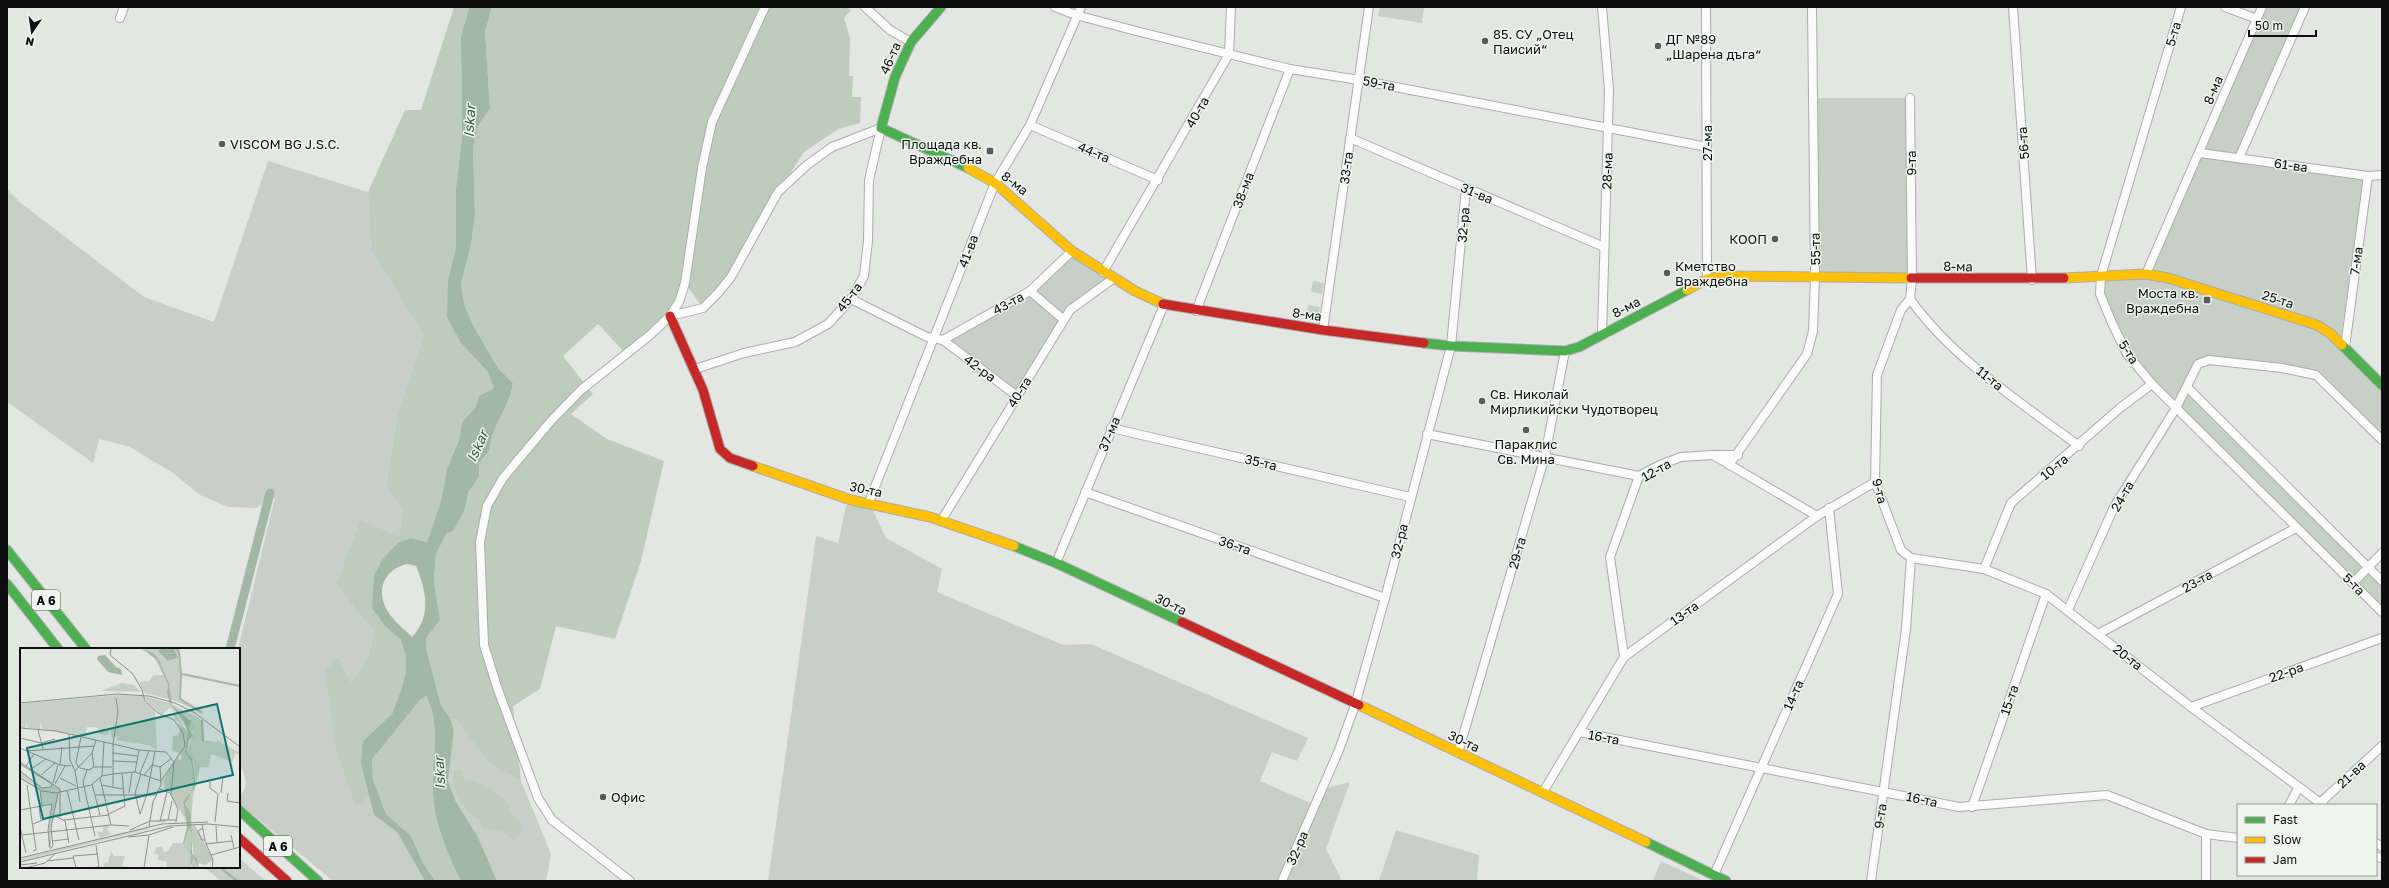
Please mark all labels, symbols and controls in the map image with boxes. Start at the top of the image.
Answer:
north arrow [12,12,52,52]
scale bar [2249,12,2316,38]
text: 50 m [2255,18,2283,33]
street label: 5-та [2162,20,2184,48]
place label: 85. СУ „Отец Паисий“ [1493,26,1574,57]
place label: ДГ №89 „Шарена дъга“ [1666,31,1761,62]
text: N [24,35,35,50]
marker: 85. СУ „Отец Паисий“ [1480,36,1490,46]
street label: 46-та [876,40,904,76]
marker: ДГ №89 „Шарена дъга“ [1653,41,1663,51]
street label: 59-та [1361,72,1397,94]
street label: 8-ма [2200,73,2226,107]
street label: 40-та [1182,94,1212,130]
water label: Iskar [460,102,478,138]
street label: 27-ма [1699,125,1715,161]
street label: 56-та [2014,126,2032,160]
place label: VISCOM BG J.S.C. [230,136,340,152]
place label: Площада кв. Враждебна [901,136,982,167]
street label: 44-та [1076,138,1112,166]
marker: VISCOM BG J.S.C. [217,139,227,149]
marker: Площада кв. Враждебна [985,146,995,156]
street label: 9-та [1903,150,1919,176]
street label: 33-та [1336,151,1356,185]
street label: 28-ма [1598,152,1616,190]
street label: 61-ва [2273,155,2309,175]
street label: 8-ма [998,168,1032,198]
street label: 38-ма [1229,170,1257,210]
street label: 31-ва [1458,179,1496,207]
street label: 32-ра [1453,207,1473,243]
place label: КООП [1729,231,1767,247]
street label: 41-ва [954,232,982,270]
street label: 55-та [1807,233,1823,265]
marker: КООП [1770,234,1780,244]
street label: 7-ма [2346,246,2366,276]
place label: Кметство Враждебна [1675,258,1748,289]
street label: 8-ма [1943,258,1973,274]
marker: Кметство Враждебна [1662,268,1672,278]
street label: 45-та [833,279,865,315]
place label: Моста кв. Враждебна [2126,285,2199,316]
street label: 25-та [2260,286,2296,312]
street label: 43-та [990,288,1026,318]
street label: 8-ма [1609,293,1643,321]
marker: Моста кв. Враждебна [2202,295,2212,305]
street label: 8-ма [1291,304,1323,324]
street label: 5-та [2116,337,2142,367]
street label: 42-ра [961,351,999,385]
street label: 11-та [1973,362,2007,394]
street label: 40-та [1003,374,1035,410]
place label: Св. Николай Мирликийски Чудотворец [1490,386,1658,417]
marker: Св. Николай Мирликийски Чудотворец [1477,396,1487,406]
street label: 37-ма [1095,414,1123,454]
water label: Iskar [463,425,492,465]
marker: Параклис Св. Мина [1521,425,1531,435]
place label: Параклис Св. Мина [1495,436,1557,467]
street label: 35-та [1243,451,1279,473]
street label: 10-та [2037,451,2071,483]
street label: 12-та [1638,455,1674,485]
street label: 9-та [1869,477,1891,505]
street label: 30-та [848,478,884,500]
street label: 24-та [2107,478,2137,514]
street label: 32-ра [1387,522,1411,560]
street label: 36-та [1217,532,1253,558]
street label: 29-та [1505,535,1529,571]
street label: 23-та [2179,566,2215,596]
street label: 5-та [2340,570,2368,598]
road number: A 6 [32,590,60,610]
street label: 30-та [1153,590,1189,618]
street label: 13-та [1667,597,1701,629]
street label: 20-та [2110,641,2146,673]
inset map [20,648,240,868]
street label: 22-ра [2267,658,2305,686]
street label: 14-та [1779,677,1807,713]
street label: 15-та [1996,683,2022,717]
street label: 16-та [1587,726,1621,748]
street label: 30-та [1446,727,1482,755]
water label: Iskar [430,754,448,790]
street label: 21-ва [2333,757,2369,791]
street label: 16-та [1905,788,1939,810]
place label: Офис [611,789,645,805]
marker: Офис [598,792,608,802]
street label: 9-та [1870,802,1890,830]
legend [2237,804,2377,876]
text: Fast [2273,812,2298,827]
street label: 32-ра [1282,829,1312,867]
text: Slow [2273,832,2301,847]
road number: A 6 [264,836,292,856]
text: Jam [2273,852,2297,867]

